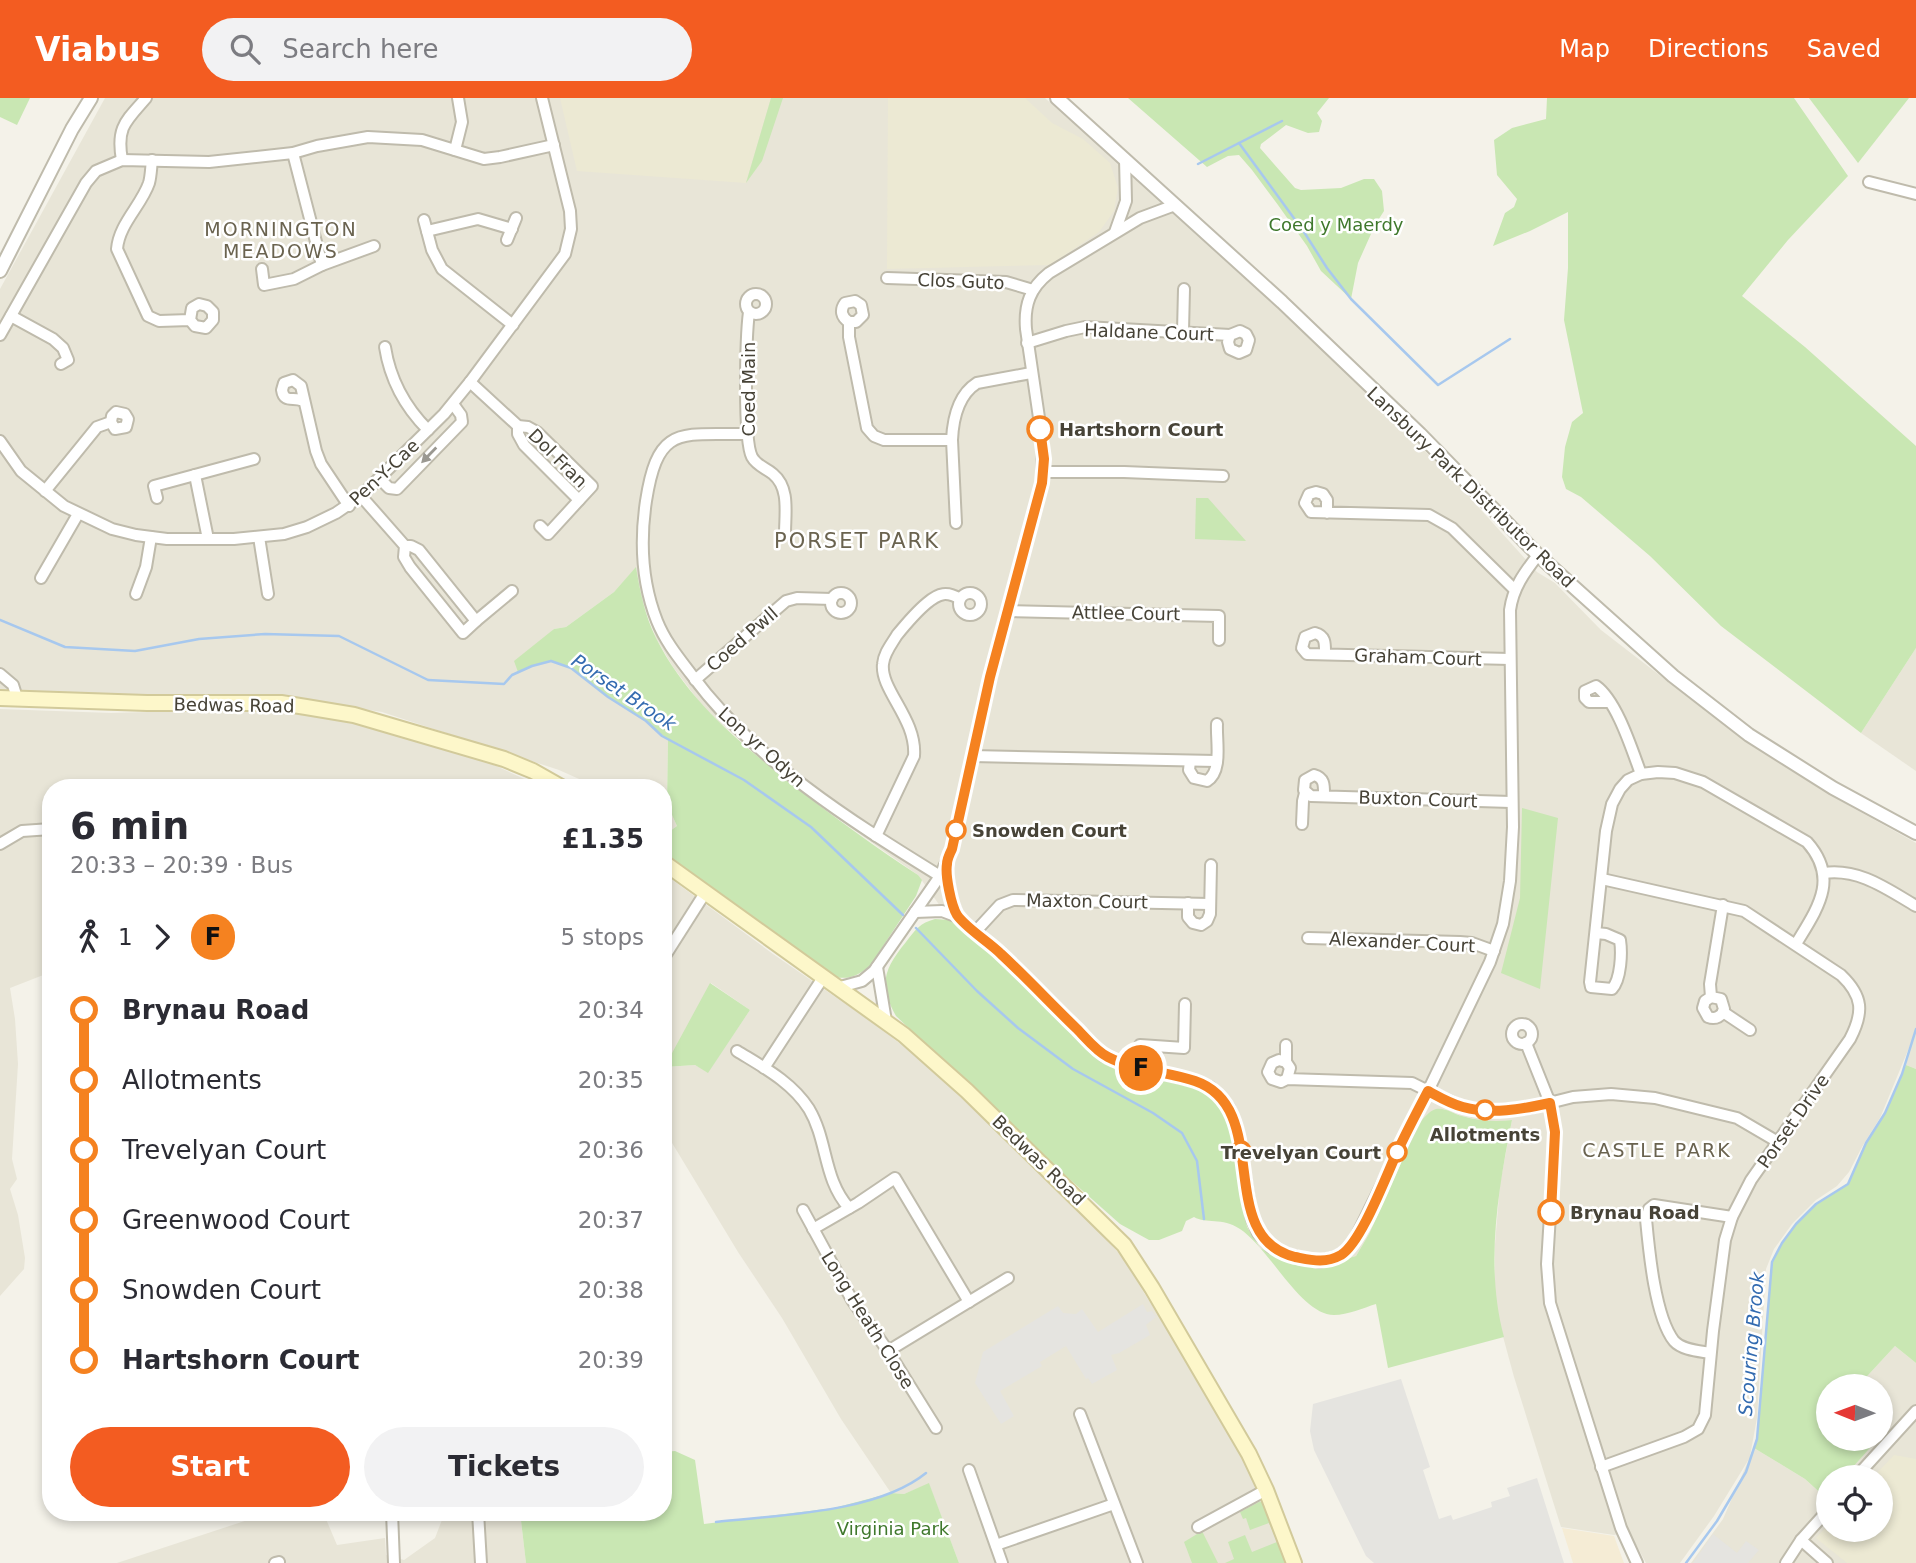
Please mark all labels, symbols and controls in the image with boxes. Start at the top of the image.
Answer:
search box [202,18,692,81]
text: Viabus [35,30,160,69]
icon: search [226,30,264,68]
text: Search here [282,34,438,64]
text: Map [1559,35,1610,63]
text: Directions [1648,35,1769,63]
text: Saved [1807,35,1881,63]
park label: Coed y Maerdy [1269,214,1404,235]
district label: MORNINGTON MEADOWS [204,218,358,262]
street label: Clos Guto [917,269,1005,293]
street label: Haldane Court [1084,319,1214,345]
street label: Coed Main [738,342,759,436]
street label: Lansbury Park Distributor Road [1363,382,1579,592]
marker: Hartshorn Court [1027,416,1053,442]
place label: Hartshorn Court [1059,419,1224,440]
street label: Dol Fran [524,424,592,492]
street label: Pen-Y-Cae [345,435,423,509]
one-way arrow [421,447,438,464]
district label: PORSET PARK [774,529,940,553]
street label: Coed Pwll [702,602,782,676]
street label: Attlee Court [1072,602,1180,624]
street label: Graham Court [1354,644,1482,670]
water label: Porset Brook [568,649,681,736]
street label: Bedwas Road [173,693,295,717]
street label: Lon yr Odyn [714,703,810,791]
street label: Buxton Court [1358,786,1478,812]
text: 6 min [70,804,189,848]
marker: Snowden Court [946,820,966,840]
place label: Snowden Court [972,820,1127,841]
text: £1.35 [562,824,644,854]
text: 20:33 – 20:39 · Bus [70,852,293,878]
street label: Maxton Court [1026,889,1148,913]
icon: walk [70,918,108,956]
icon: forward [143,918,181,956]
text: F [205,923,221,951]
text: 1 [118,924,133,950]
text: 5 stops [560,924,644,950]
street label: Alexander Court [1328,928,1476,956]
text: Brynau Road [122,995,309,1025]
text: 20:34 [578,997,644,1023]
line badge: F [1118,1045,1164,1091]
text: F [1133,1054,1149,1082]
text: Allotments [122,1065,262,1095]
text: 20:35 [578,1067,644,1093]
street label: Porset Drive [1753,1070,1833,1172]
marker: Allotments [1475,1100,1495,1120]
street label: Bedwas Road [988,1110,1090,1210]
place label: Allotments [1430,1124,1540,1145]
text: Trevelyan Court [122,1135,326,1165]
text: 20:36 [578,1137,644,1163]
district label: CASTLE PARK [1582,1139,1732,1161]
unlabelled marker [1231,1141,1251,1161]
place label: Trevelyan Court [1221,1142,1381,1163]
marker: Trevelyan Court [1387,1142,1407,1162]
marker: Brynau Road [1538,1199,1564,1225]
place label: Brynau Road [1570,1202,1700,1223]
text: Greenwood Court [122,1205,350,1235]
text: 20:37 [578,1207,644,1233]
street label: Long Heath Close [817,1247,919,1393]
water label: Scouring Brook [1734,1270,1768,1417]
text: Snowden Court [122,1275,321,1305]
text: 20:38 [578,1277,644,1303]
text: Hartshorn Court [122,1345,360,1375]
text: 20:39 [578,1347,644,1373]
north arrow [1816,1374,1894,1451]
map controls [1816,1374,1893,1542]
button: Start [70,1427,350,1507]
button: Tickets [364,1427,644,1507]
button: locate [1816,1465,1893,1542]
park label: Virginia Park [837,1518,950,1539]

